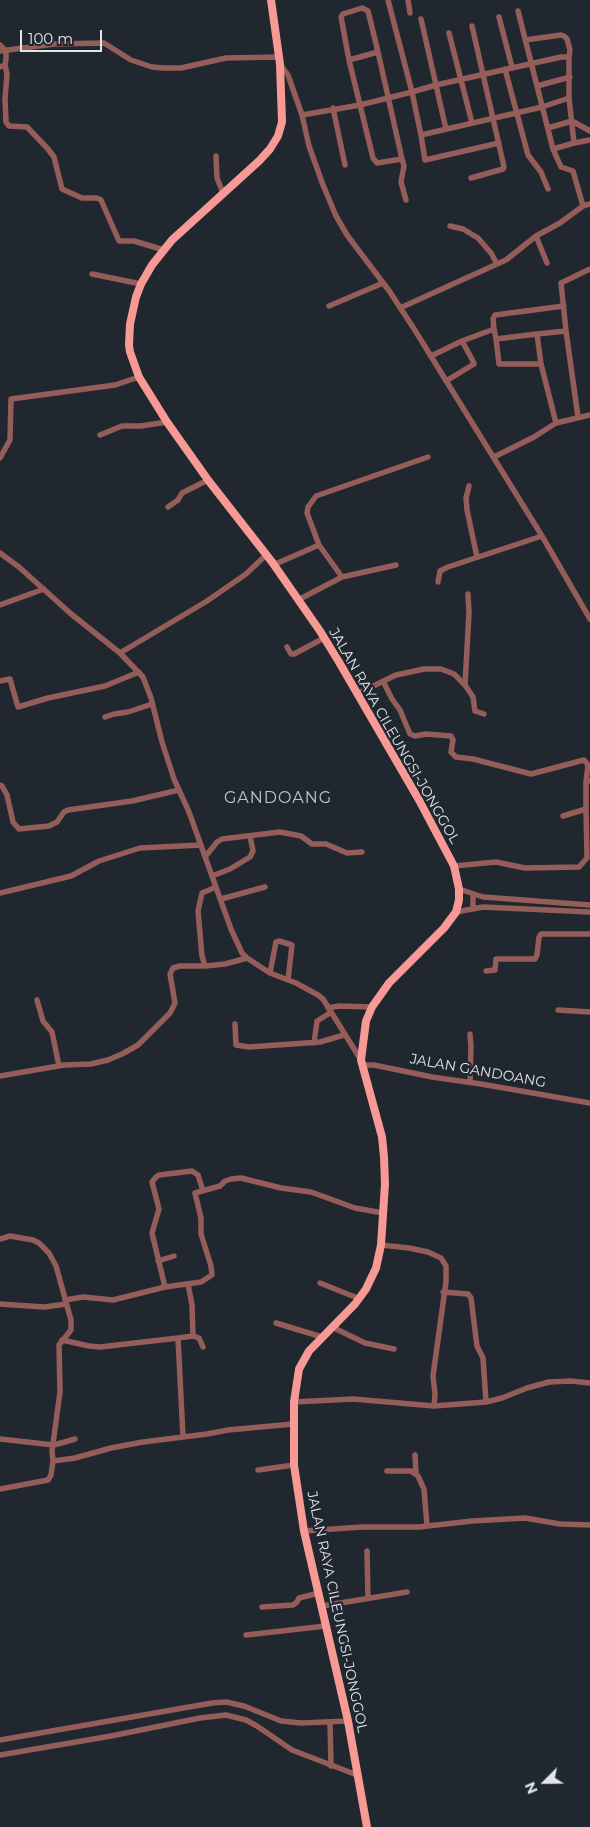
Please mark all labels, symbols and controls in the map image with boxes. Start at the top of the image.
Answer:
scale bar [22,20,105,52]
text: 100 m [28,29,73,48]
street label: JALAN RAYA CILEUNGSI-JONGGOL [325,625,463,847]
district label: GANDOANG [223,788,333,808]
street label: JALAN GANDOANG [409,1051,547,1091]
street label: JALAN RAYA CILEUNGSI-JONGGOL [303,1490,371,1734]
north arrow [520,1757,570,1807]
text: N [521,1779,542,1797]

